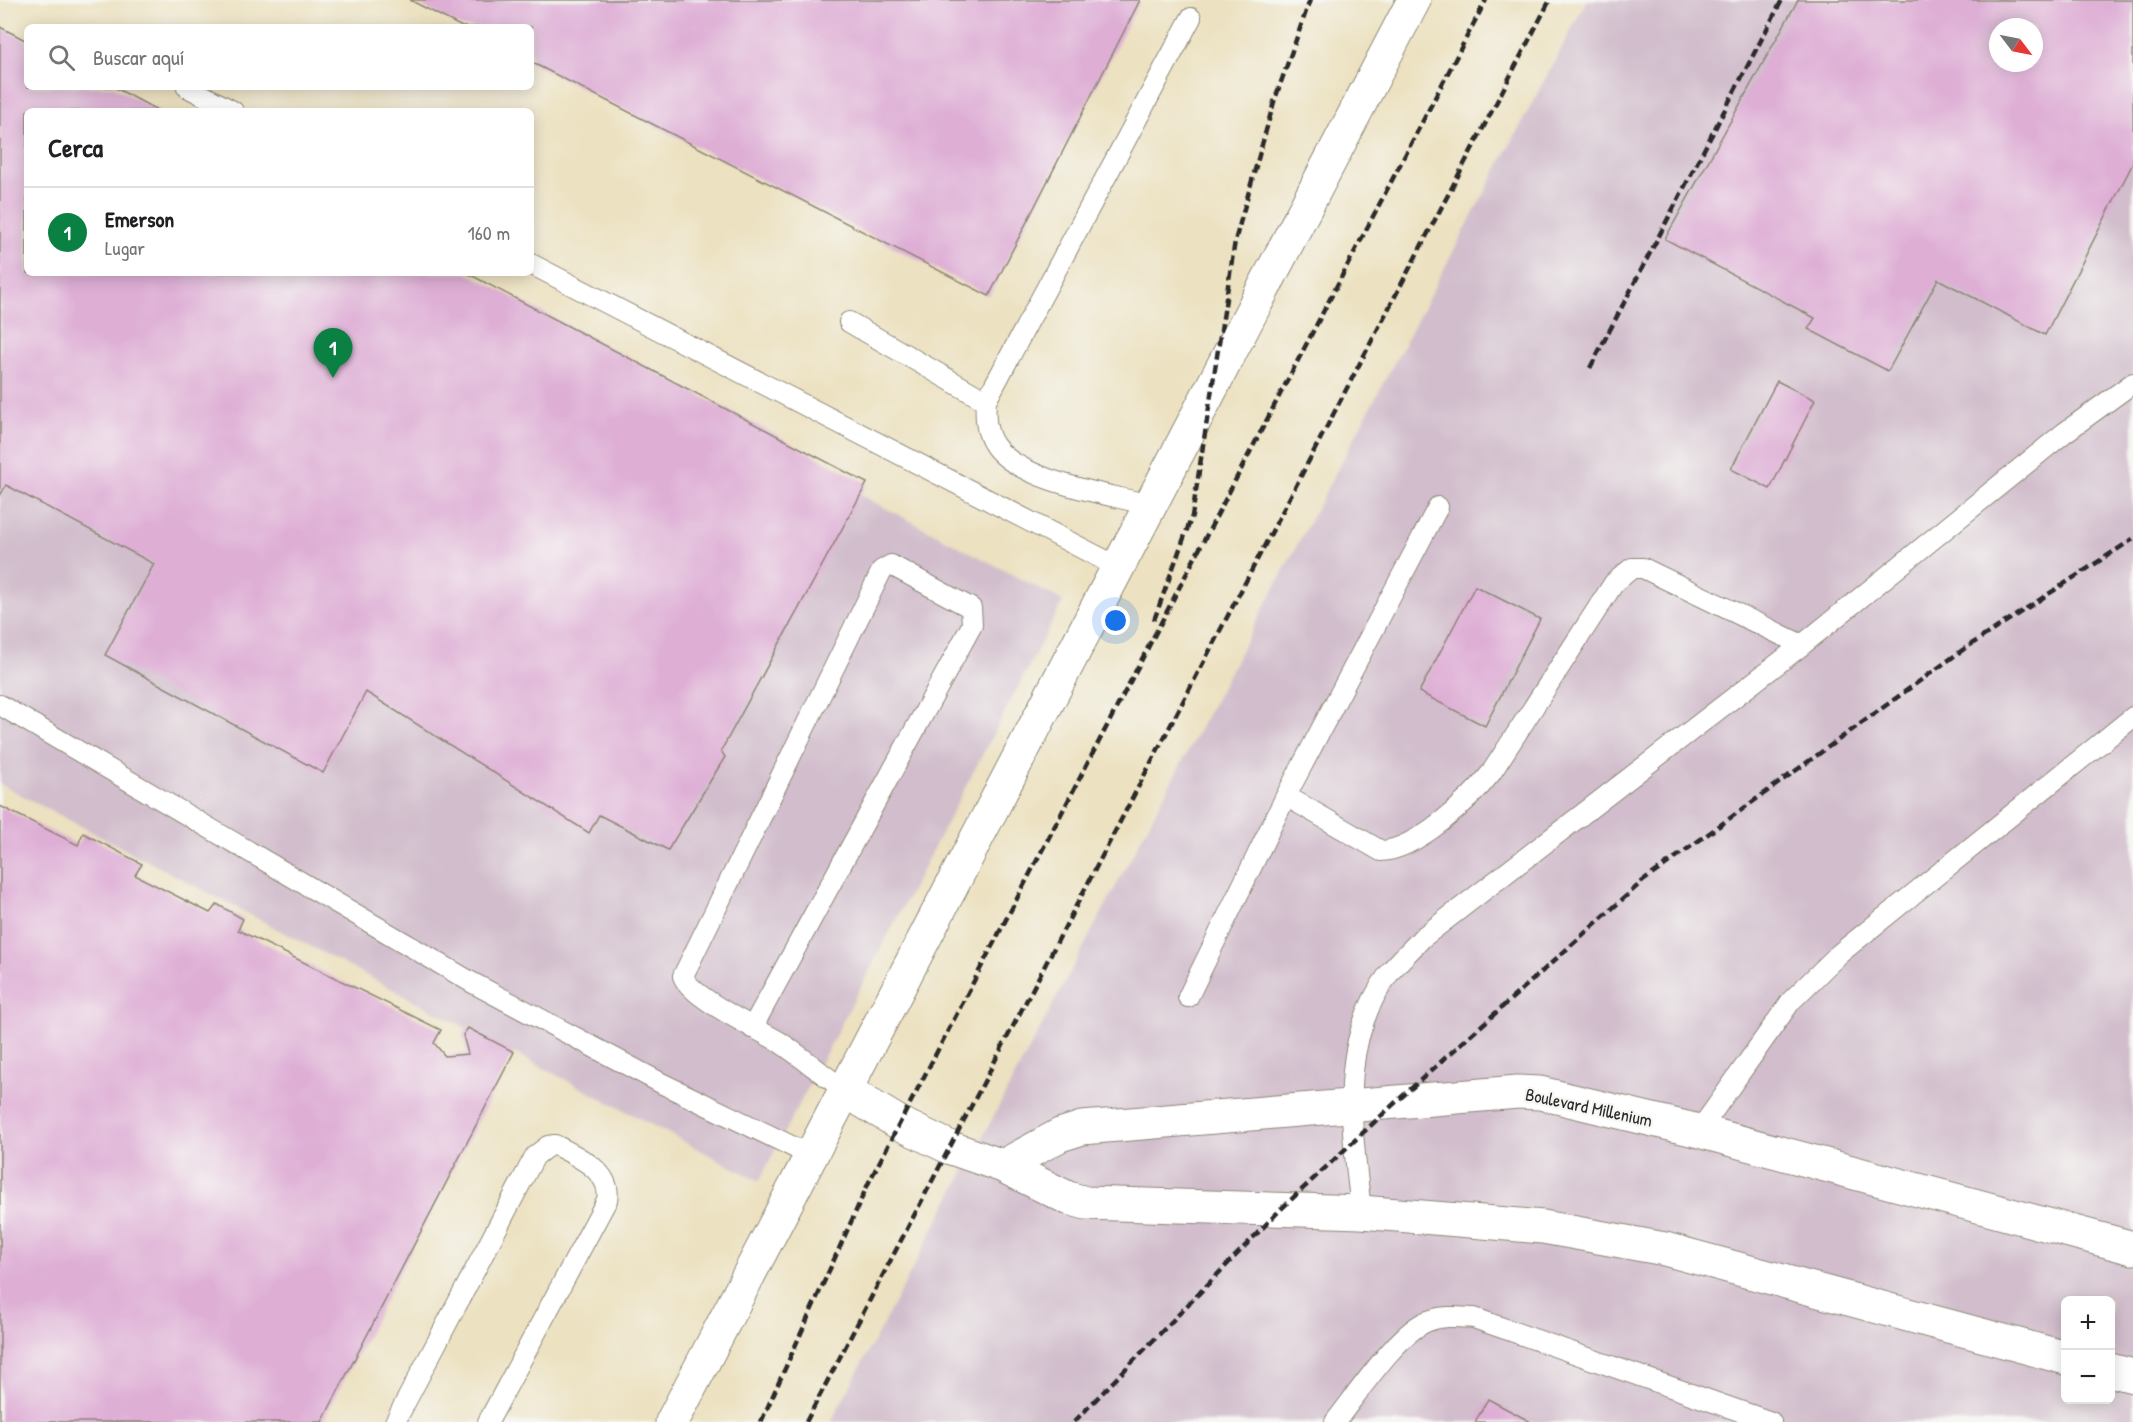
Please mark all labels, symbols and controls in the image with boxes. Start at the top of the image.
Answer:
north arrow [1989,18,2043,72]
search box [24,24,534,90]
icon: search [45,41,78,74]
text: Buscar aquí [93,42,185,72]
text: Cerca [48,130,103,165]
text: Emerson [105,204,174,234]
text: 1 [64,219,71,246]
text: 160 m [468,219,510,246]
text: Lugar [105,234,145,261]
pin: 1 [314,328,352,378]
your location [1101,606,1130,635]
street label: Boulevard Millenium [1523,1081,1655,1133]
map controls [2061,1296,2115,1404]
button: + [2061,1296,2115,1350]
button: − [2061,1350,2115,1404]

